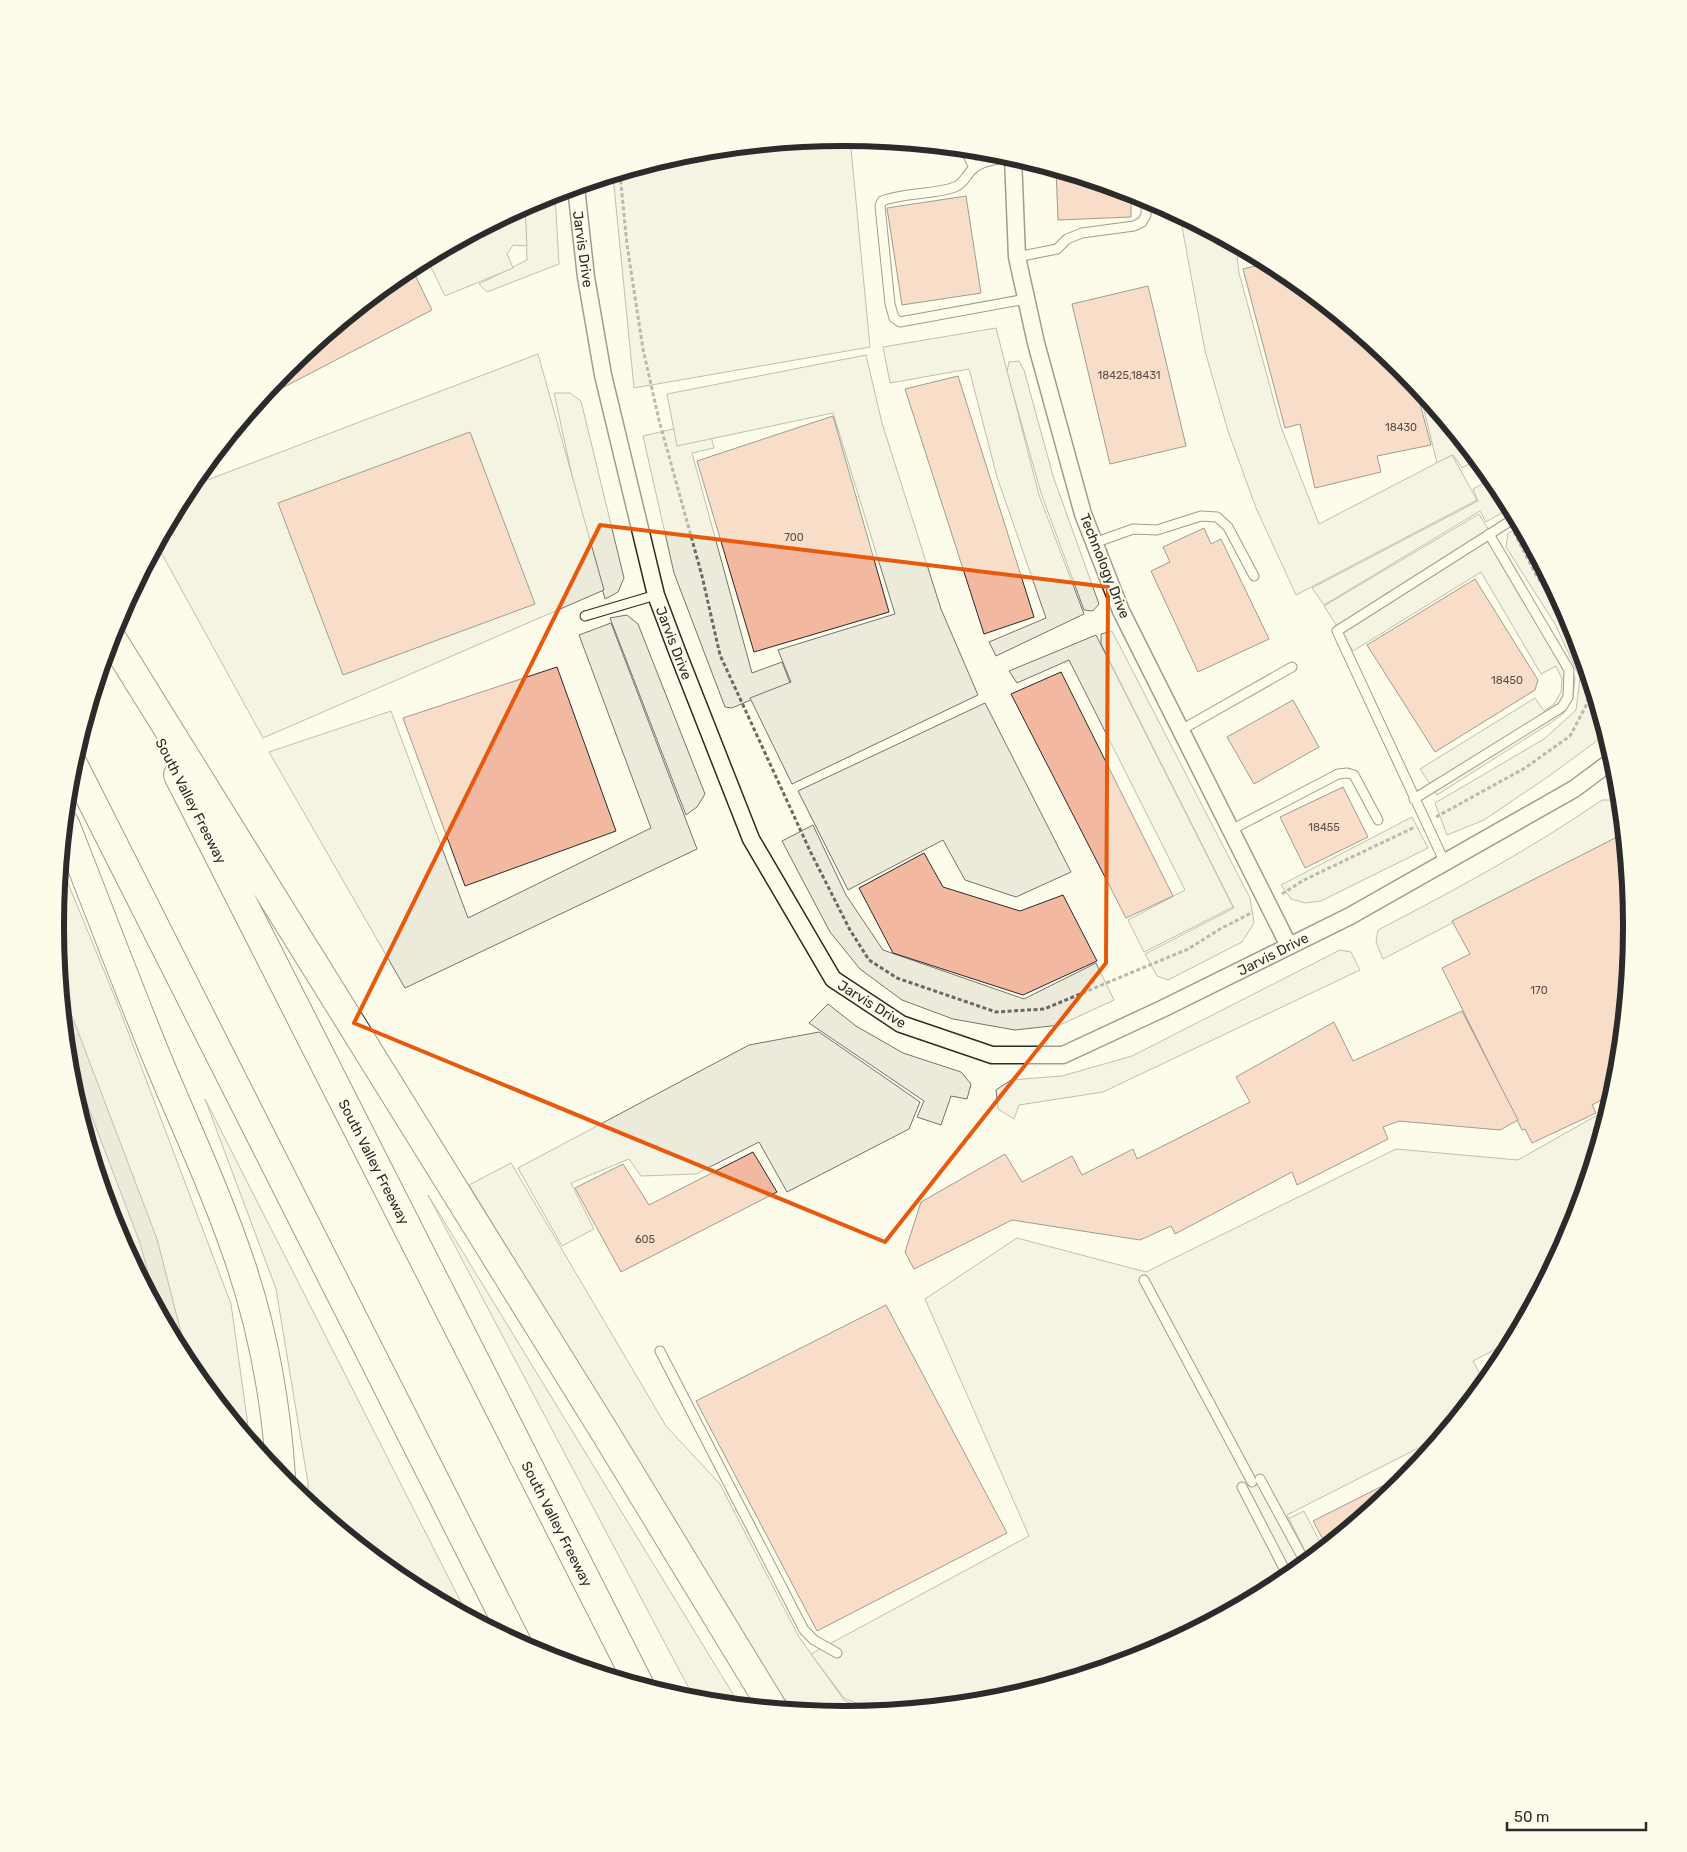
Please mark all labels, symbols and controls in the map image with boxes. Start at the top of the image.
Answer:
street label: Jarvis Drive [569,210,596,289]
house number: 18425,18431 [1097,369,1161,382]
house number: 18430 [1385,421,1417,434]
street label: Technology Drive [1076,511,1133,621]
house number: 700 [784,531,804,544]
street label: Jarvis Drive [652,604,695,682]
house number: 18450 [1491,674,1523,687]
street label: South Valley Freeway [152,736,230,867]
house number: 18455 [1308,821,1340,834]
street label: Jarvis Drive [1235,929,1312,980]
street label: Jarvis Drive [834,977,909,1032]
house number: 170 [1530,984,1548,997]
street label: South Valley Freeway [335,1097,413,1228]
house number: 605 [635,1233,656,1246]
street label: South Valley Freeway [518,1459,596,1590]
scale bar [1507,1800,1646,1832]
text: 50 m [1514,1808,1549,1826]

